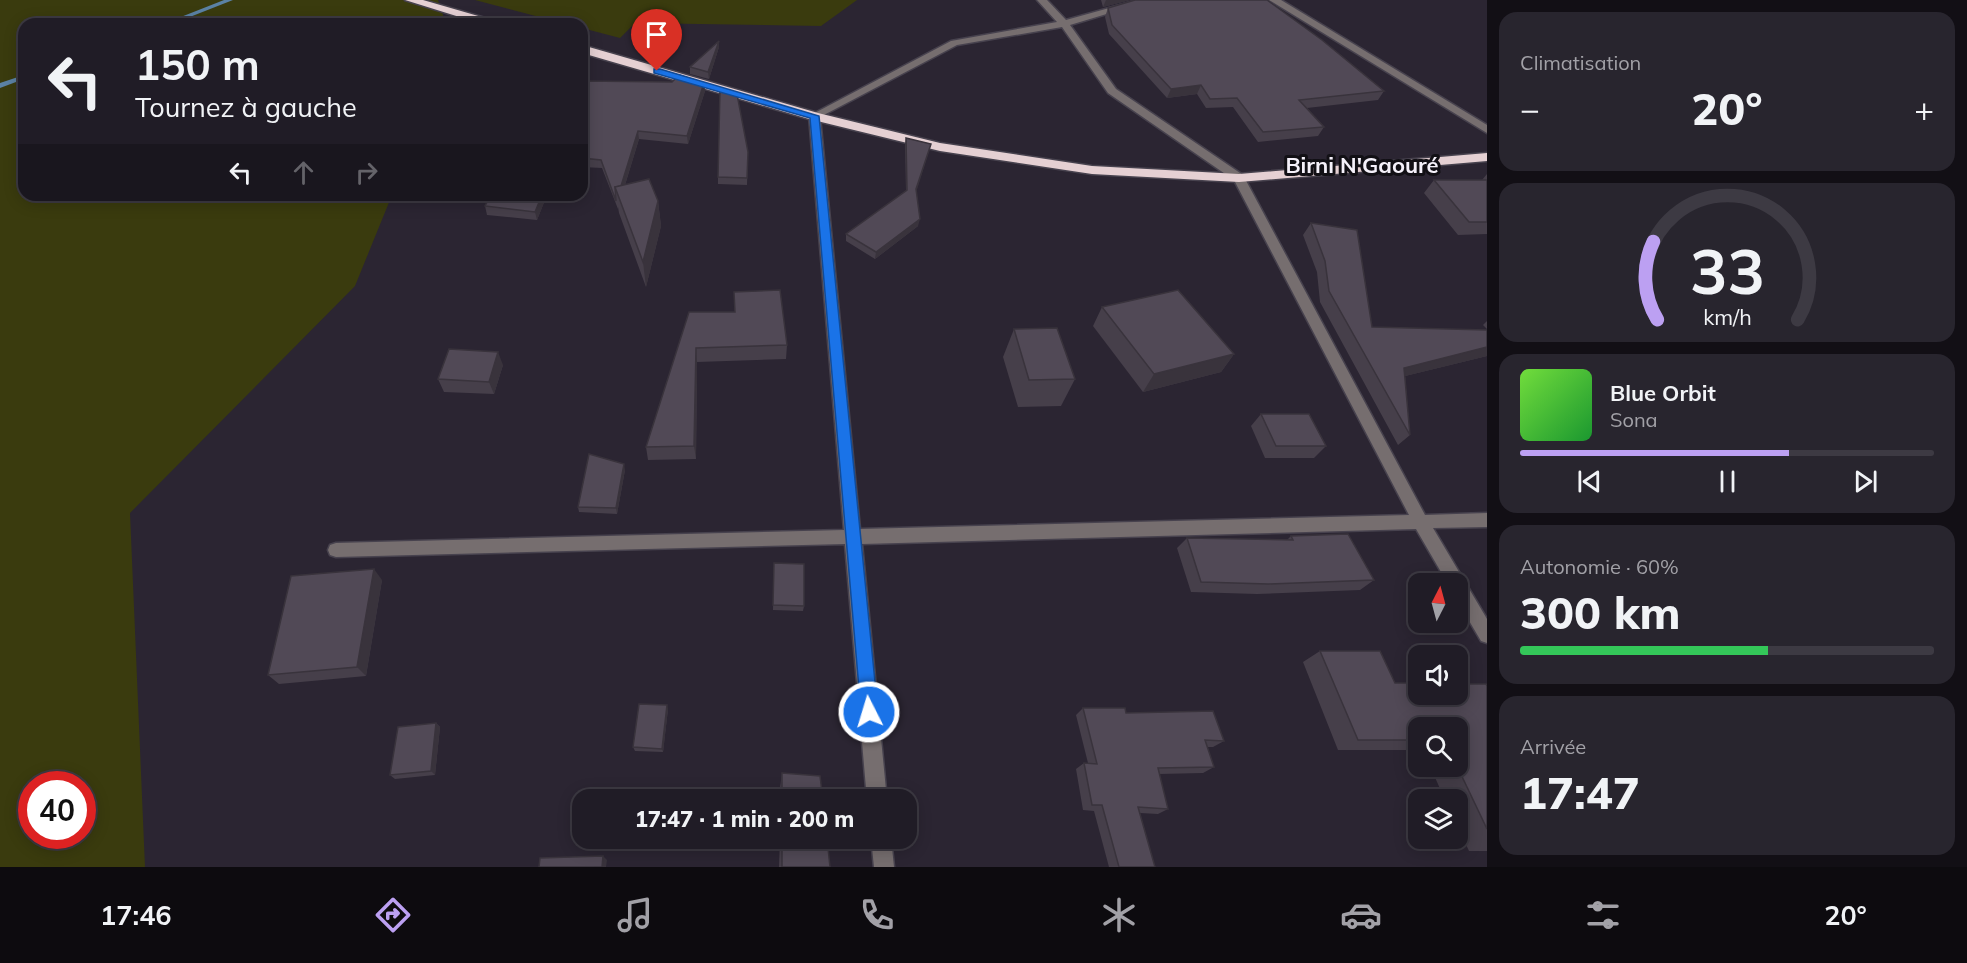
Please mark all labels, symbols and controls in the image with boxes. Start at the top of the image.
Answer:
pin [631,9,682,71]
icon: arrive [640,18,673,51]
text: 150 m [135,38,260,91]
icon: left [36,42,114,120]
text: Climatisation [1520,50,1641,75]
text: 20° [1691,80,1763,136]
text: − [1520,88,1540,129]
text: + [1914,88,1934,129]
text: Tournez à gauche [135,90,357,124]
district label: Birni N'Gaouré [1285,151,1439,179]
icon: left [224,156,257,189]
icon: ahead [287,156,320,189]
icon: right [350,156,383,189]
text: 33 [1690,231,1764,310]
text: km/h [1703,303,1751,330]
text: Blue Orbit [1610,379,1716,407]
text: Sona [1610,407,1658,432]
icon: previous [1573,465,1606,498]
icon: pause [1711,465,1744,498]
icon: next [1849,465,1882,498]
text: Autonomie · 60% [1520,554,1679,579]
north arrow [1408,573,1468,633]
map controls [1408,573,1468,849]
text: 300 km [1520,584,1681,640]
button: sound [1408,645,1468,705]
position arrow [837,680,901,744]
button: search [1408,717,1468,777]
text: Arrivée [1520,734,1586,759]
text: 17:47 [1520,764,1640,820]
speed limit sign: 40 [18,771,96,849]
button: layers [1408,789,1468,849]
text: 17:47 · 1 min · 200 m [635,805,854,833]
icon: directions [372,894,414,936]
icon: music [614,894,656,936]
icon: phone [856,894,898,936]
icon: climate [1098,894,1140,936]
icon: car [1340,894,1382,936]
icon: filters [1582,894,1624,936]
text: 17:46 [100,898,172,932]
text: 20° [1824,898,1867,932]

